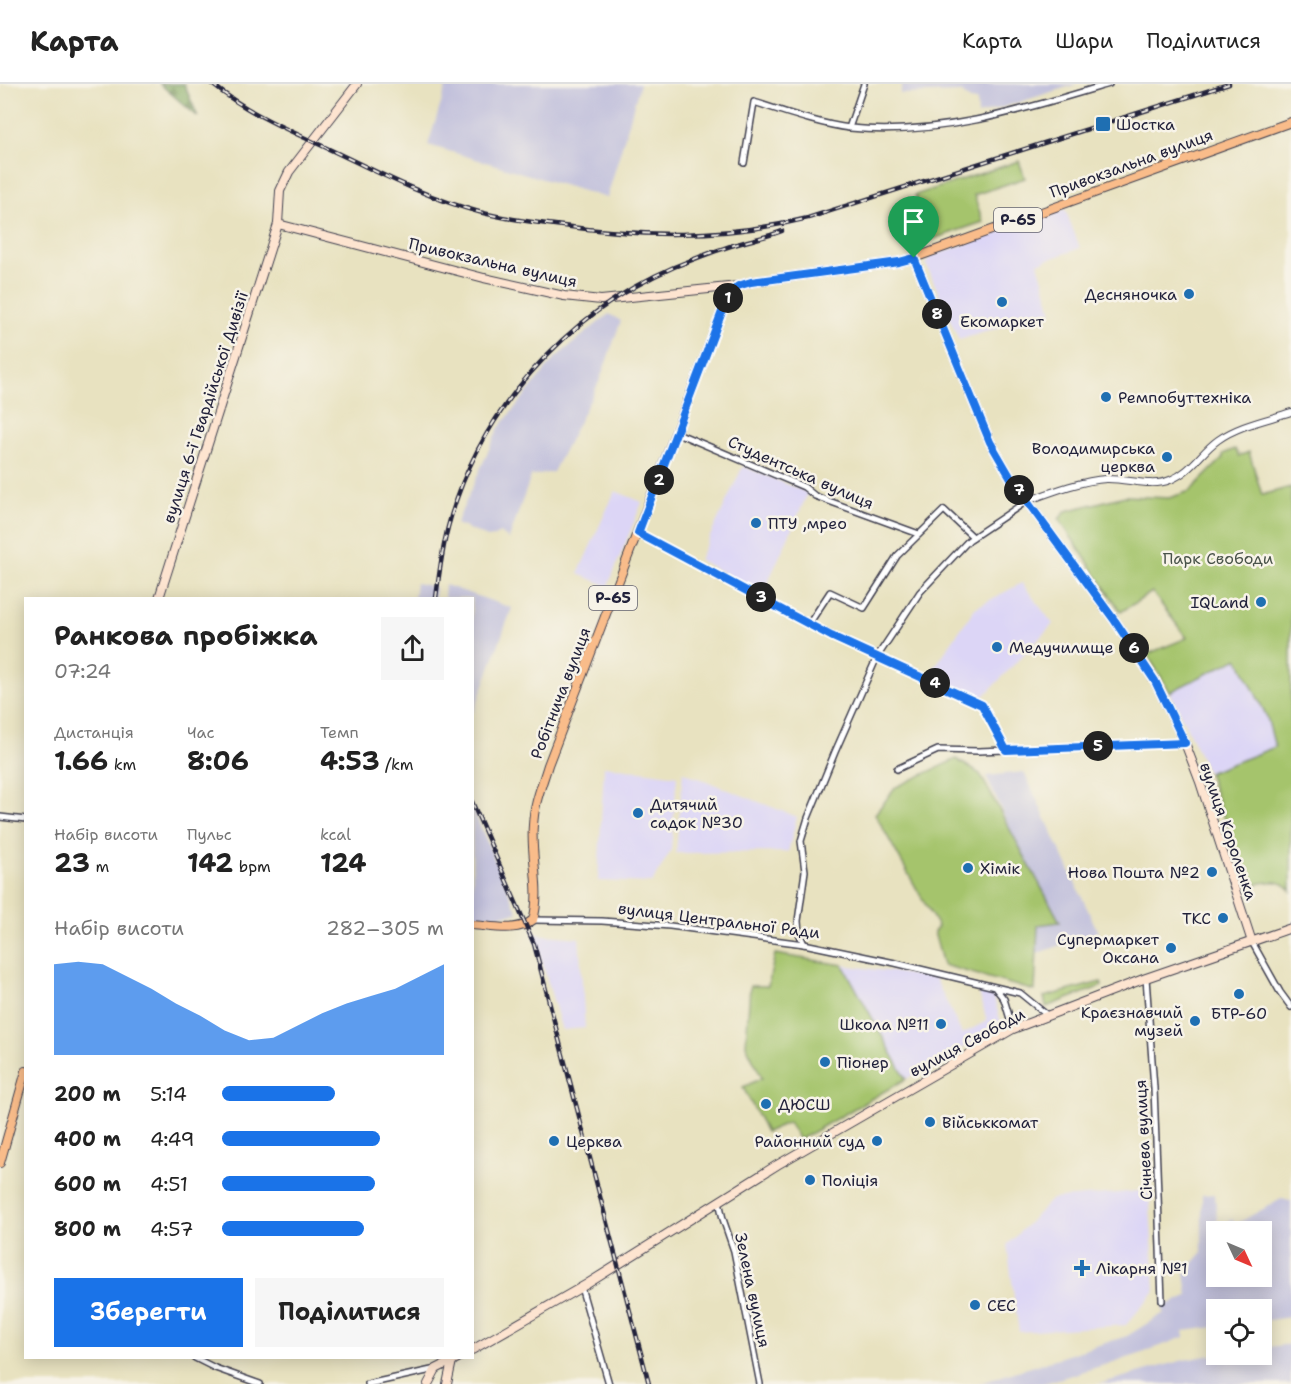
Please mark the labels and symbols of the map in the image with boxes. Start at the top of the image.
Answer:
place label: Шостка [1116,114,1175,135]
marker: Шостка [1094,115,1112,133]
street label: Привокзальна вулиця [1047,124,1216,203]
pin [888,196,939,258]
road number: Р-65 [994,208,1042,232]
street label: Привокзальна вулиця [407,233,579,292]
pin: 1 [713,283,743,313]
place label: Десняночка [1084,284,1177,305]
marker: Десняночка [1182,287,1196,301]
street label: вулиця 6-ї Гвардійської Дивізії [158,288,253,526]
marker: Екомаркет [995,295,1009,309]
pin: 8 [922,299,952,329]
place label: Екомаркет [960,311,1045,332]
place label: Ремпобуттехніка [1118,387,1251,408]
marker: Ремпобуттехніка [1099,390,1113,404]
street label: Студентська вулиця [725,431,877,514]
place label: Володимирська церква [1032,438,1155,477]
marker: Володимирська церква [1160,450,1174,464]
pin: 2 [644,465,674,495]
pin: 7 [1004,475,1034,505]
place label: ПТУ ,мрео [768,513,847,534]
marker: ПТУ ,мрео [749,516,763,530]
park label: Парк Свободи [1163,548,1273,569]
pin: 3 [746,582,776,612]
road number: Р-65 [589,586,637,610]
place label: IQLand [1191,592,1249,613]
marker: IQLand [1254,595,1268,609]
street label: Робітнича вулиця [526,624,595,762]
pin: 6 [1119,633,1149,663]
place label: Медучилище [1009,637,1114,658]
marker: Медучилище [990,640,1004,654]
pin: 4 [920,668,950,698]
pin: 5 [1083,731,1113,761]
street label: вулиця Короленка [1195,759,1262,903]
place label: Дитячий садок №30 [650,794,743,833]
marker: Дитячий садок №30 [631,806,645,820]
place label: Хімік [980,858,1021,879]
marker: Хімік [961,861,975,875]
place label: Нова Пошта №2 [1068,862,1200,883]
marker: Нова Пошта №2 [1205,865,1219,879]
street label: вулиця Центральної Ради [617,898,821,943]
place label: ТКС [1182,908,1211,929]
marker: ТКС [1216,911,1230,925]
place label: Супермаркет Оксана [1057,929,1160,968]
marker: Супермаркет Оксана [1164,941,1178,955]
marker: БТР-60 [1232,987,1246,1001]
place label: Краєзнавчий музей [1081,1002,1183,1041]
street label: вулиця Свободи [906,1003,1029,1082]
place label: БТР-60 [1211,1003,1267,1024]
place label: Школа №11 [840,1014,929,1035]
marker: Краєзнавчий музей [1188,1014,1202,1028]
marker: Школа №11 [934,1017,948,1031]
place label: Піонер [837,1052,889,1073]
marker: Піонер [818,1055,832,1069]
street label: Січнева вулиця [1130,1079,1157,1201]
place label: ДЮСШ [778,1094,830,1115]
marker: ДЮСШ [759,1097,773,1111]
place label: Військкомат [942,1112,1039,1133]
marker: Військкомат [923,1115,937,1129]
place label: Церква [566,1131,622,1152]
place label: Районний суд [755,1131,865,1152]
marker: Церква [547,1134,561,1148]
marker: Районний суд [870,1134,884,1148]
place label: Поліція [822,1170,878,1191]
marker: Поліція [803,1173,817,1187]
north arrow [1206,1221,1272,1287]
street label: Зелена вулиця [730,1231,775,1349]
place label: Лікарня №1 [1096,1258,1188,1279]
marker: Лікарня №1 [1073,1259,1091,1277]
place label: СЕС [987,1295,1016,1316]
marker: СЕС [968,1298,982,1312]

